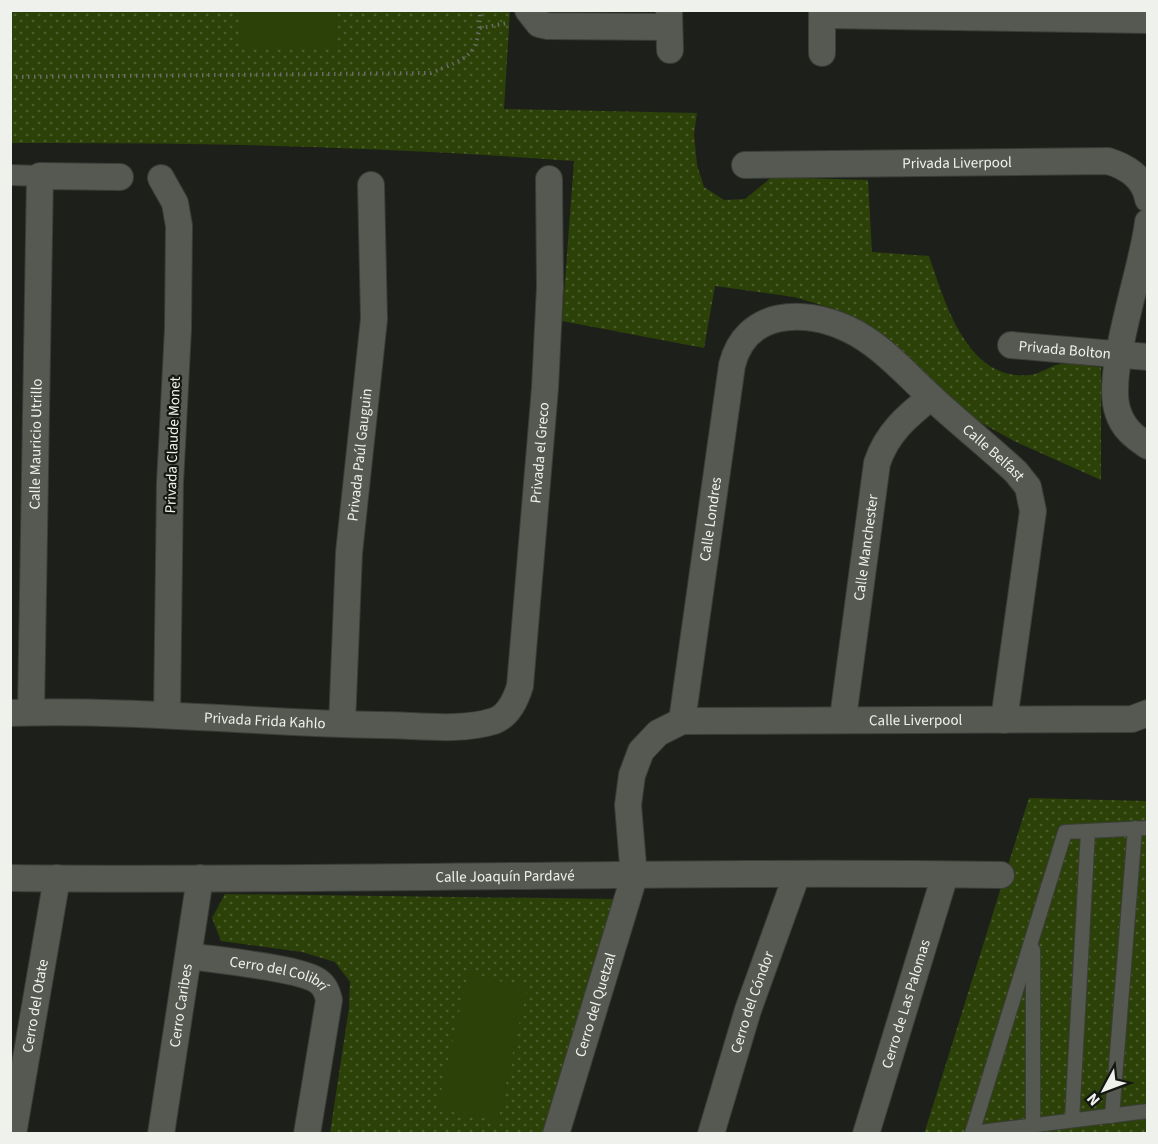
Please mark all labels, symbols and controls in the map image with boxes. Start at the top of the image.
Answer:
street label: Privada Liverpool [902,152,1012,174]
street label: Privada Bolton [1018,335,1112,364]
street label: Privada Claude Monet [160,376,186,514]
street label: Calle Mauricio Utrillo [24,378,47,510]
street label: Privada Paúl Gauguin [342,387,377,522]
street label: Privada el Greco [525,401,554,504]
street label: Calle Belfast [958,419,1030,486]
street label: Calle Londres [694,475,727,562]
street label: Calle Manchester [848,492,883,602]
street label: Privada Frida Kahlo [203,707,326,734]
street label: Calle Liverpool [869,709,963,731]
street label: Calle Joaquín Pardavé [435,865,575,887]
street label: Cerro de Las Palomas [876,937,935,1071]
street label: Cerro del Cóndor [725,947,779,1056]
street label: Cerro del Quetzal [569,950,621,1060]
street label: Cerro del Colibrí [228,951,335,996]
street label: Cerro del Otate [17,958,53,1054]
street label: Cerro Caribes [164,962,197,1049]
north arrow [1074,1060,1134,1120]
text: N [1082,1088,1105,1110]

